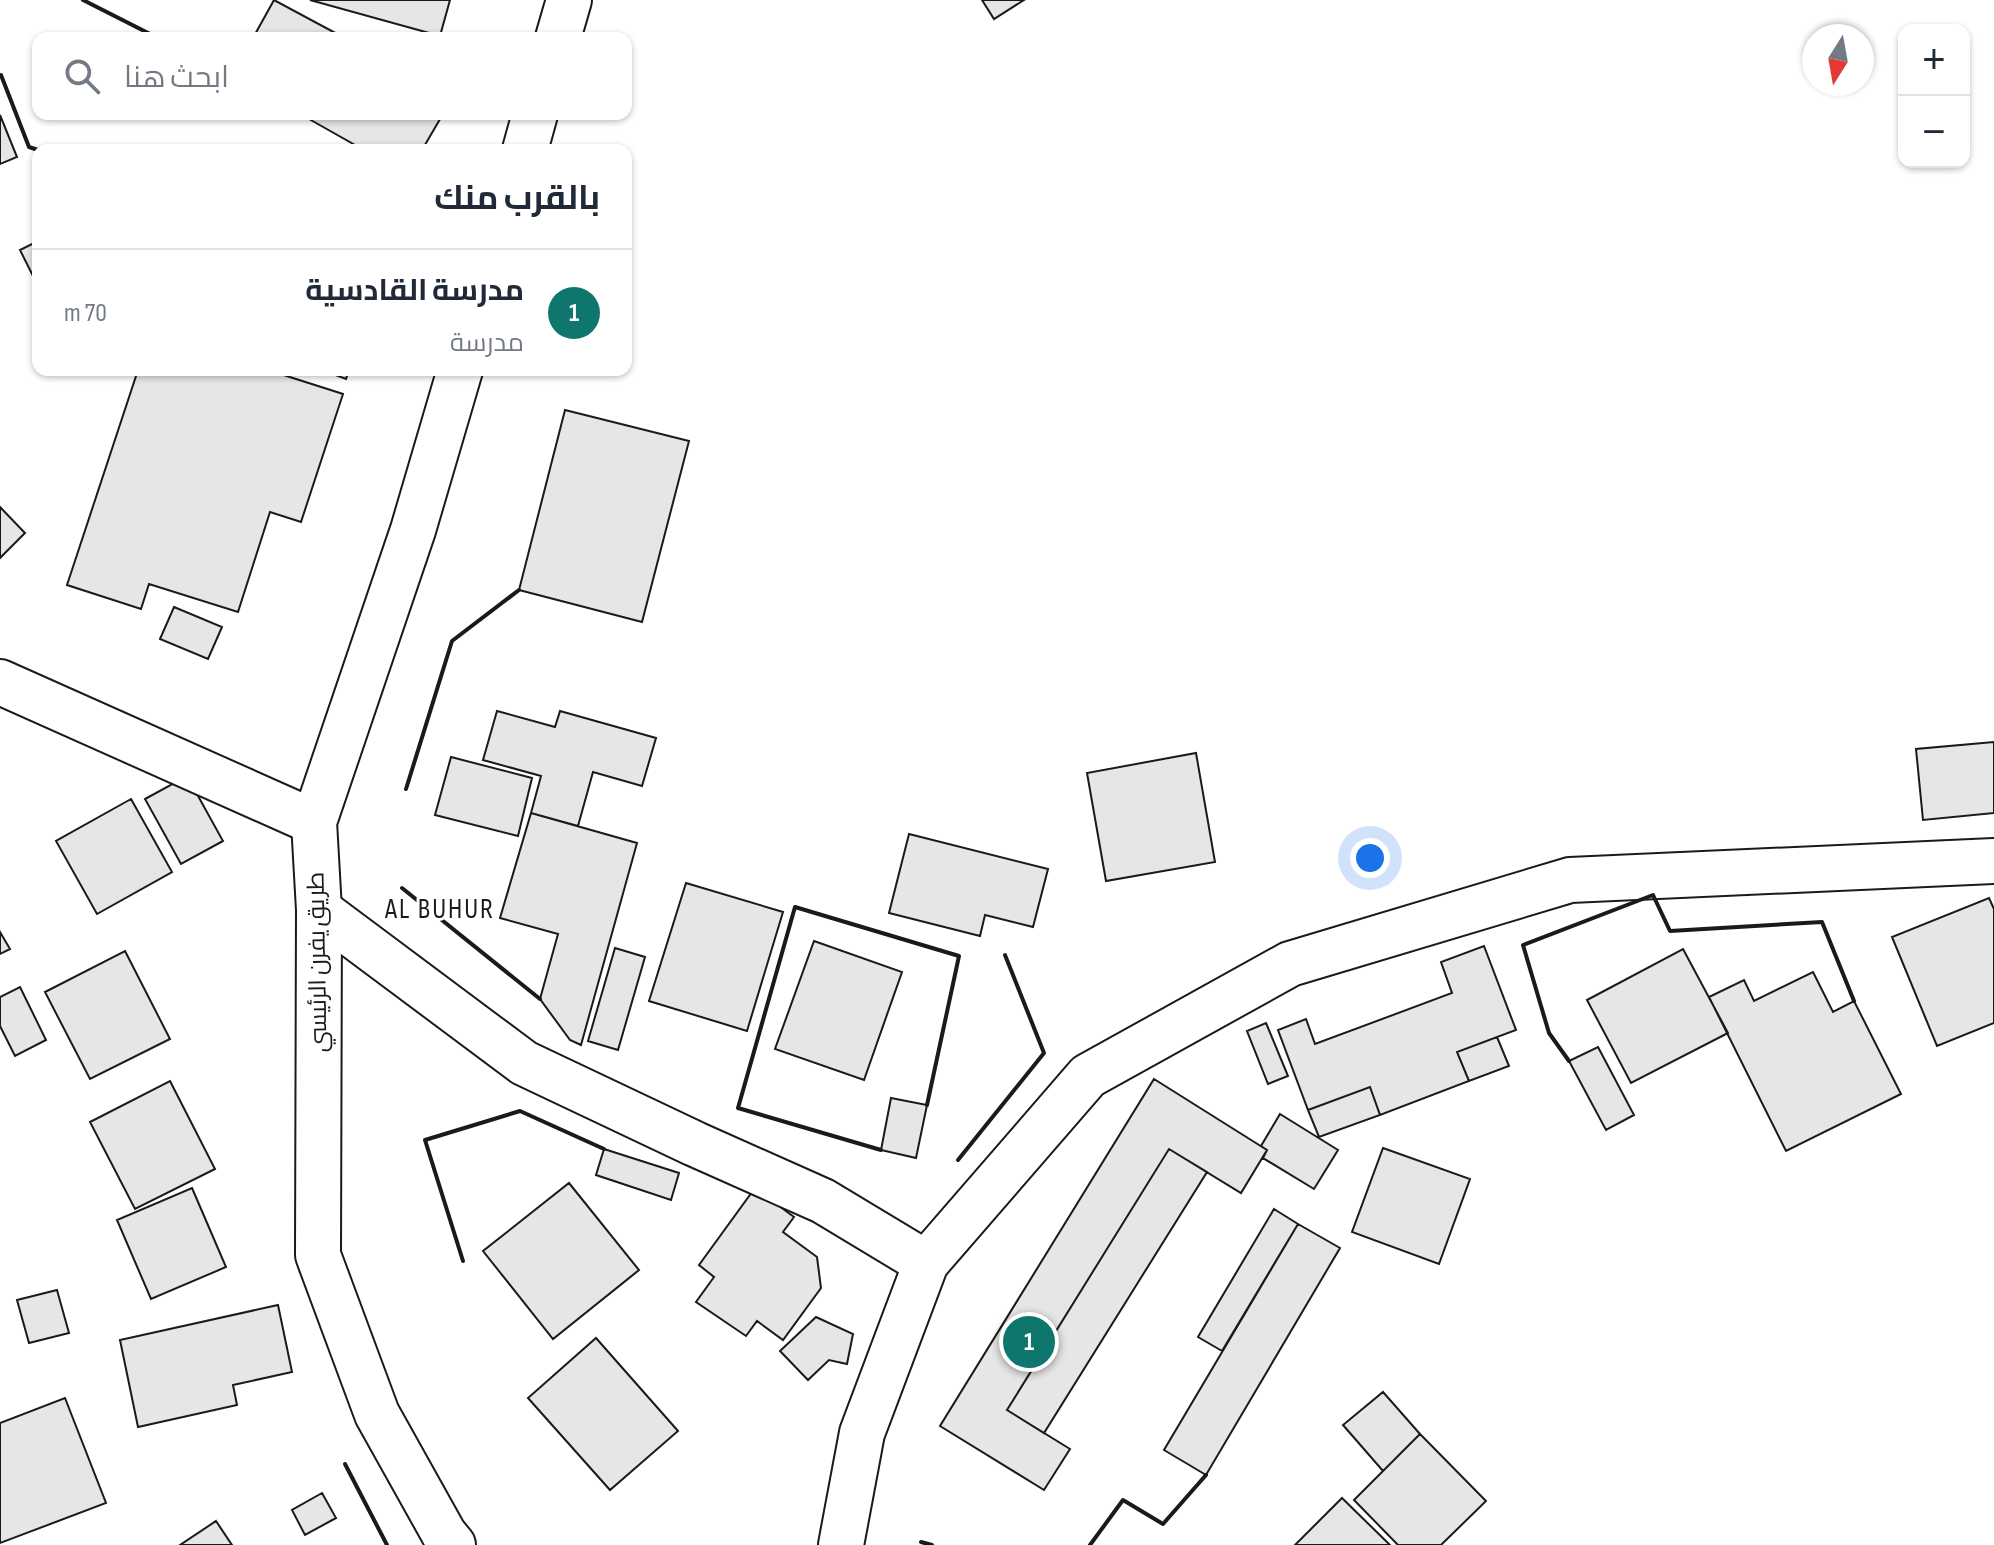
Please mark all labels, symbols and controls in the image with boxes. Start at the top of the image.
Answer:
north arrow [1802,24,1874,96]
map controls [1898,24,1970,168]
button: + [1898,24,1970,96]
search box [32,32,632,120]
icon: search [60,54,104,98]
text: ابحث هنا [124,60,229,96]
button: − [1898,96,1970,168]
text: بالقرب منك [434,178,600,219]
text: مدرسة القادسية [305,273,524,309]
text: 70 m [64,298,107,329]
text: 1 [569,298,579,329]
text: مدرسة [450,328,524,359]
your location [1350,838,1390,878]
street label: طريق يفرن الرئيسي [301,871,337,1053]
district label: AL BUHUR [384,893,495,926]
pin: 1 [1003,1312,1055,1372]

